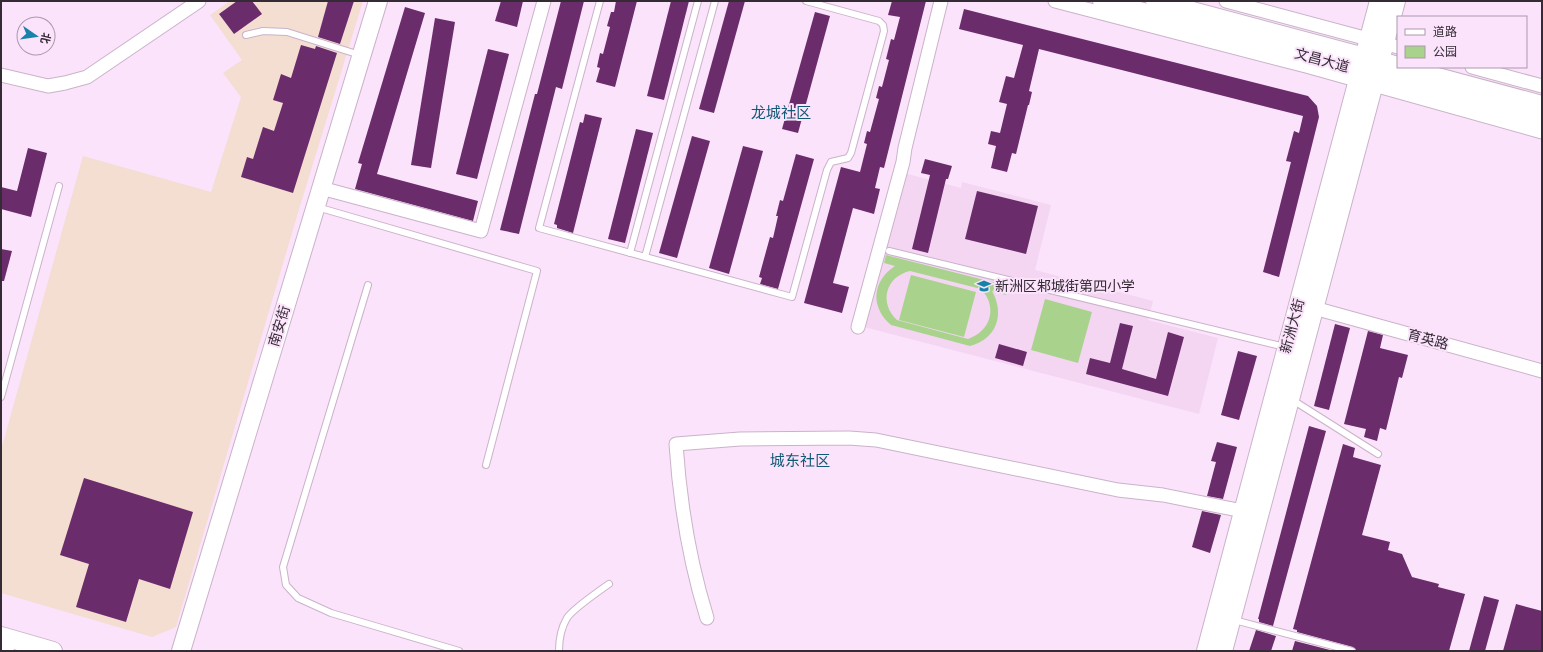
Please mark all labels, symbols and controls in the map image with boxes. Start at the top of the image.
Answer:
north arrow [16,16,56,56]
legend [1397,16,1527,68]
text: 道路 [1433,25,1457,39]
text: 北 [39,32,53,45]
text: 公园 [1433,45,1457,59]
street label: 文昌大道 [1293,46,1351,75]
district label: 龙城社区 [751,104,811,121]
school or university icon: 新洲区邾城街第四小学 [976,278,992,294]
place label: 新洲区邾城街第四小学 [995,278,1135,294]
street label: 新洲大街 [1277,297,1307,355]
street label: 南安街 [266,304,293,348]
street label: 育英路 [1406,327,1450,352]
district label: 城东社区 [770,453,830,469]

